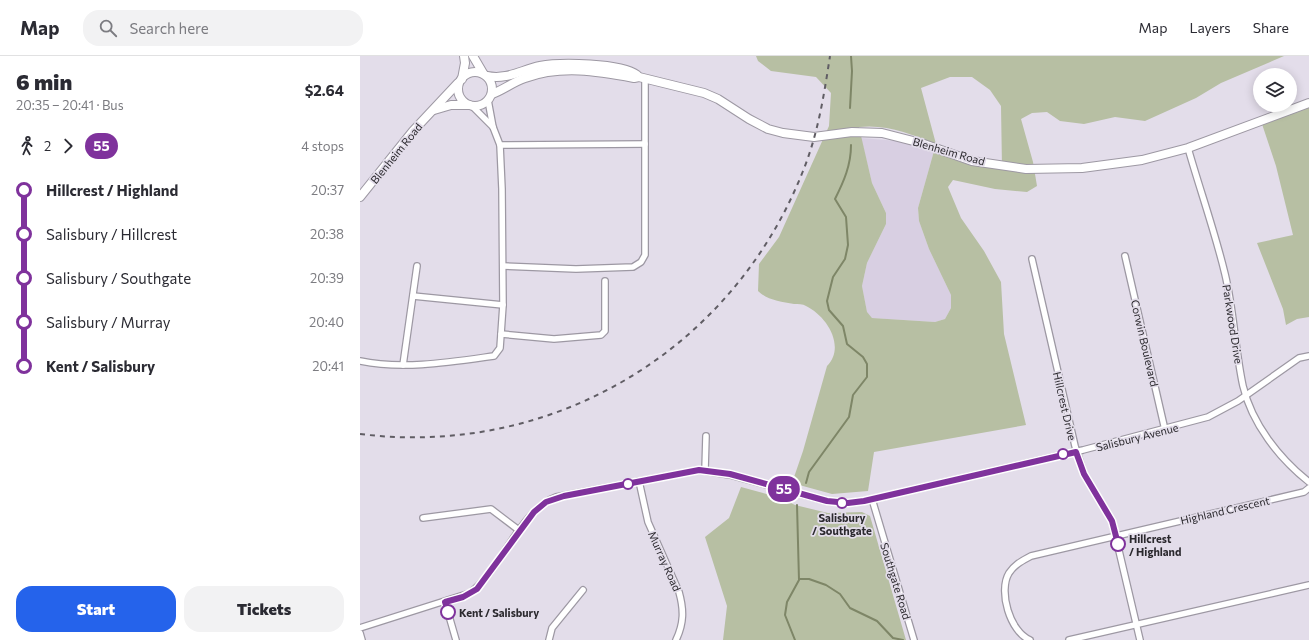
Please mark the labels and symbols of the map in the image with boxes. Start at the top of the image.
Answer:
street label: Blenheim Road [368,120,424,186]
street label: Blenheim Road [911,135,987,167]
street label: Parkwood Drive [1220,284,1246,365]
street label: Corwin Boulevard [1129,298,1161,388]
street label: Hillcrest Drive [1051,370,1079,442]
street label: Salisbury Avenue [1095,420,1180,454]
unlabelled marker [1057,448,1069,460]
line badge: 55 [766,476,802,502]
unlabelled marker [622,478,634,490]
street label: Highland Crescent [1179,493,1271,527]
marker: Salisbury / Southgate [836,497,848,509]
place label: Salisbury / Southgate [812,511,872,537]
street label: Murray Road [646,529,684,593]
place label: Hillcrest / Highland [1129,532,1181,558]
marker: Hillcrest / Highland [1110,536,1126,552]
street label: Southgate Road [878,541,914,621]
marker: Kent / Salisbury [440,604,456,620]
place label: Kent / Salisbury [459,606,539,619]

